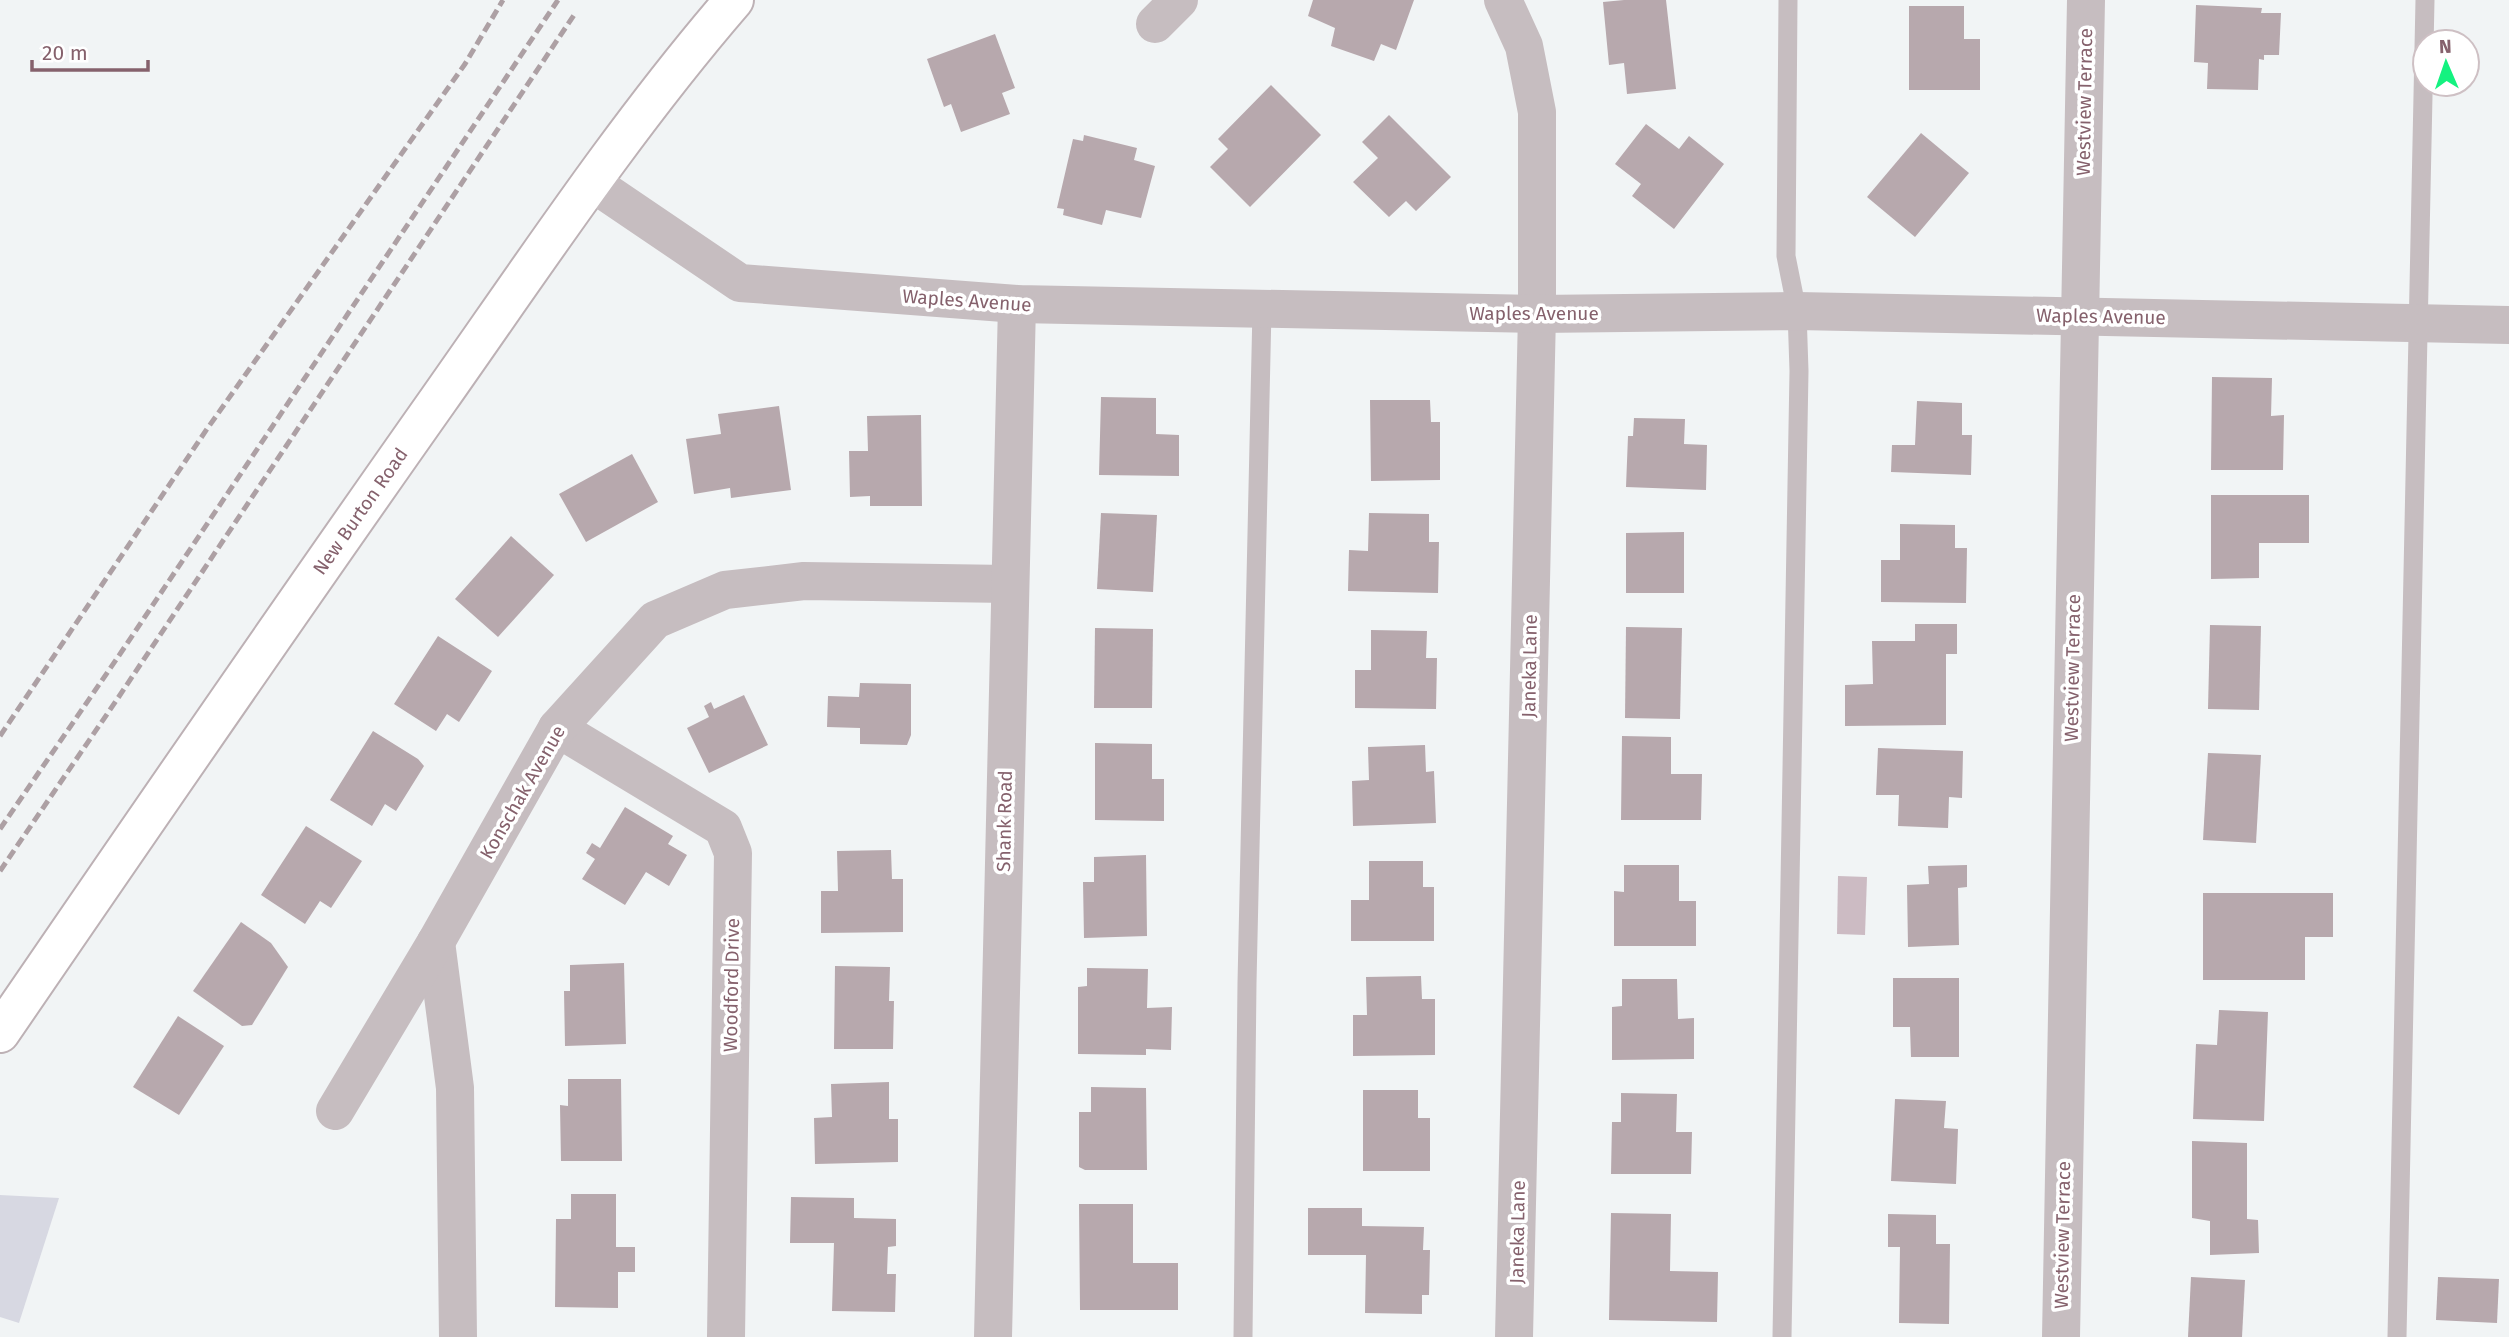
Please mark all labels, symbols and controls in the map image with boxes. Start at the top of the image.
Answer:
scale bar [32,28,147,72]
street label: Westview Terrace [2072,28,2097,176]
north arrow [2411,28,2481,98]
text: N [2439,35,2452,58]
text: 20 m [42,40,88,66]
street label: Waples Avenue [902,285,1032,316]
street label: Waples Avenue [1469,302,1599,325]
street label: Waples Avenue [2036,304,2166,329]
street label: New Burton Road [308,443,413,579]
street label: Westview Terrace [2060,594,2085,742]
street label: Janeka Lane [1517,614,1542,718]
street label: Konschak Avenue [475,721,570,863]
street label: Shank Road [992,770,1017,872]
street label: Woodford Drive [719,918,744,1052]
street label: Westview Terrace [2050,1161,2075,1309]
street label: Janeka Lane [1505,1180,1530,1284]

